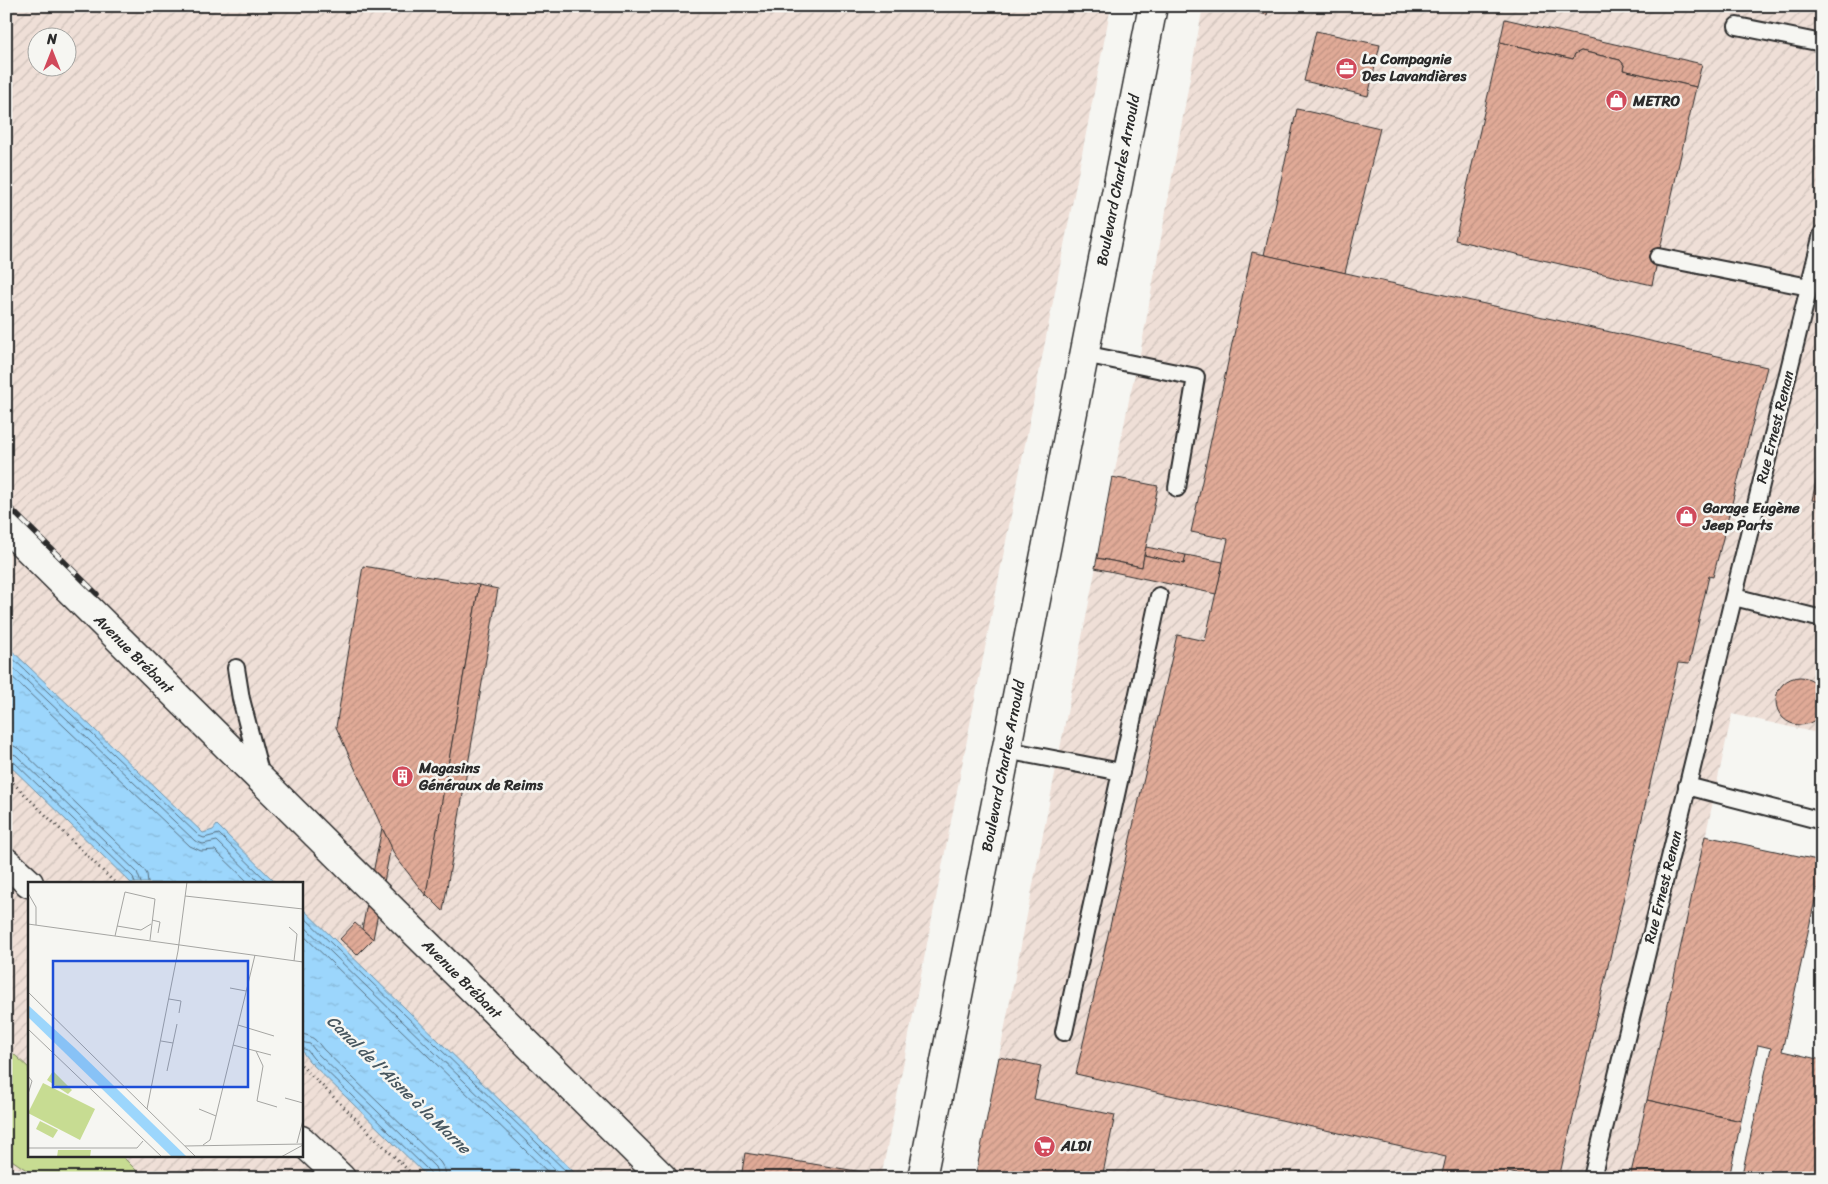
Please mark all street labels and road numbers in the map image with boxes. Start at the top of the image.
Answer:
street label: Boulevard Charles Arnould [1089,91,1148,268]
street label: Rue Ernest Renan [1748,368,1802,486]
street label: Avenue Brébant [87,607,181,701]
street label: Boulevard Charles Arnould [974,677,1033,854]
street label: Rue Ernest Renan [1636,828,1690,946]
street label: Avenue Brébant [415,932,509,1026]

